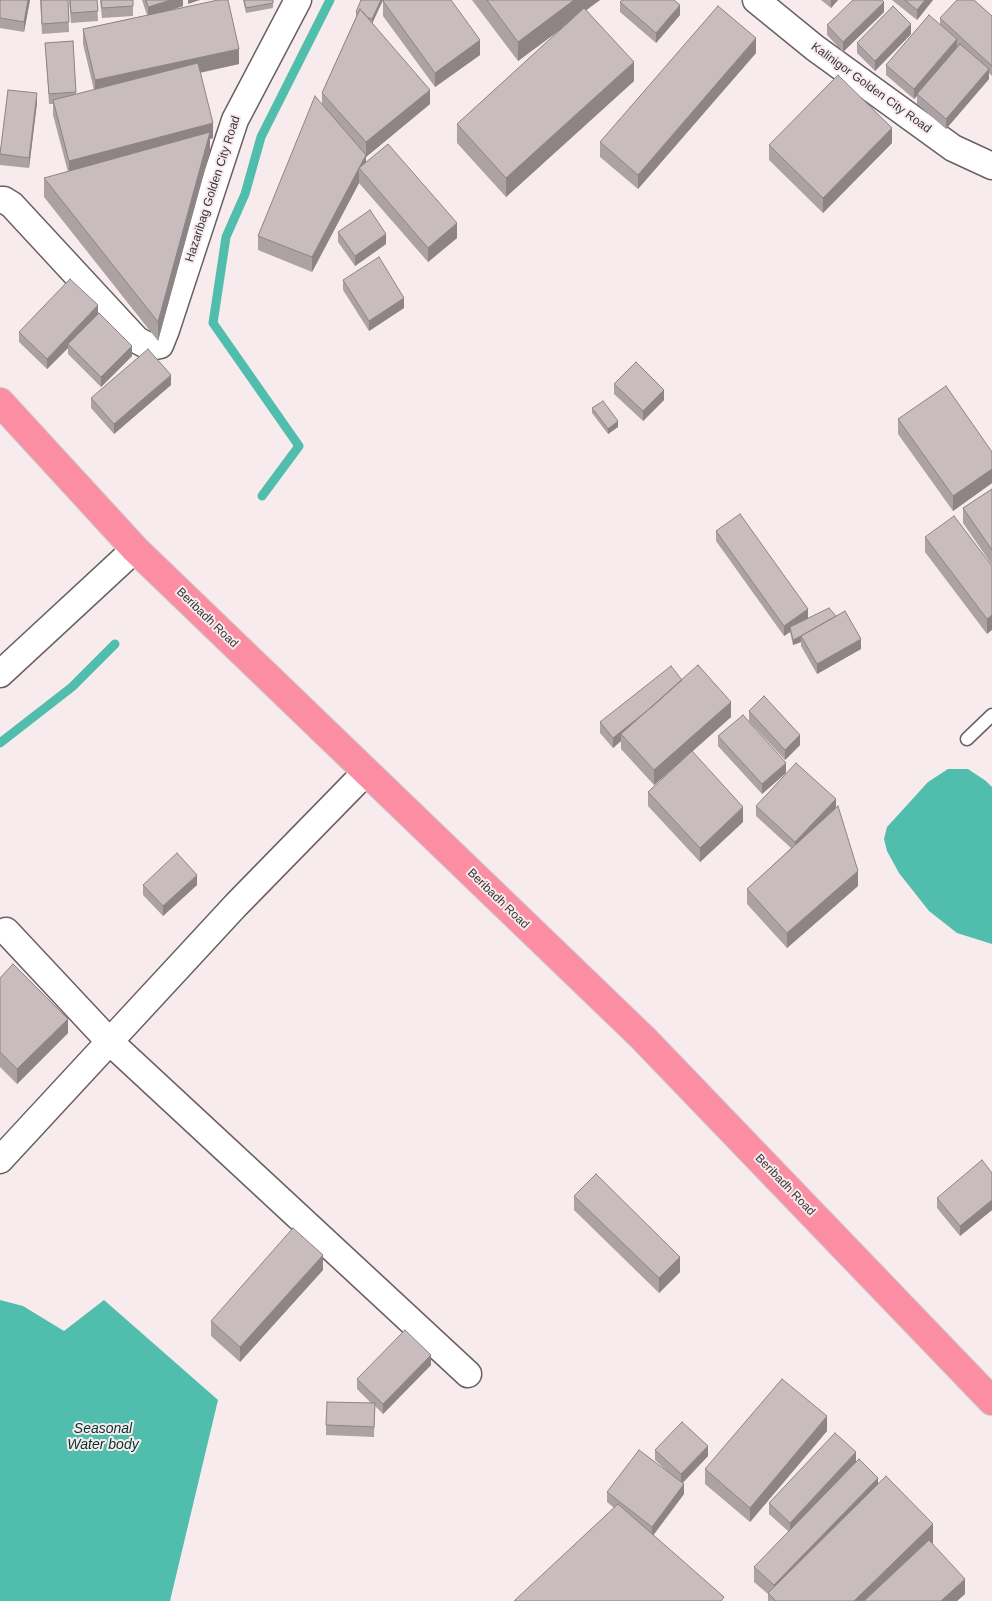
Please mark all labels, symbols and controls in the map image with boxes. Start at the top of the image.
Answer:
street label: Kalinigor Golden City Road [808,40,934,136]
street label: Hazaribag Golden City Road [183,114,243,264]
street label: Beribadh Road [173,585,241,651]
street label: Beribadh Road [464,866,532,932]
street label: Beribadh Road [752,1151,818,1219]
water label: Seasonal Water body [67,1421,139,1454]

